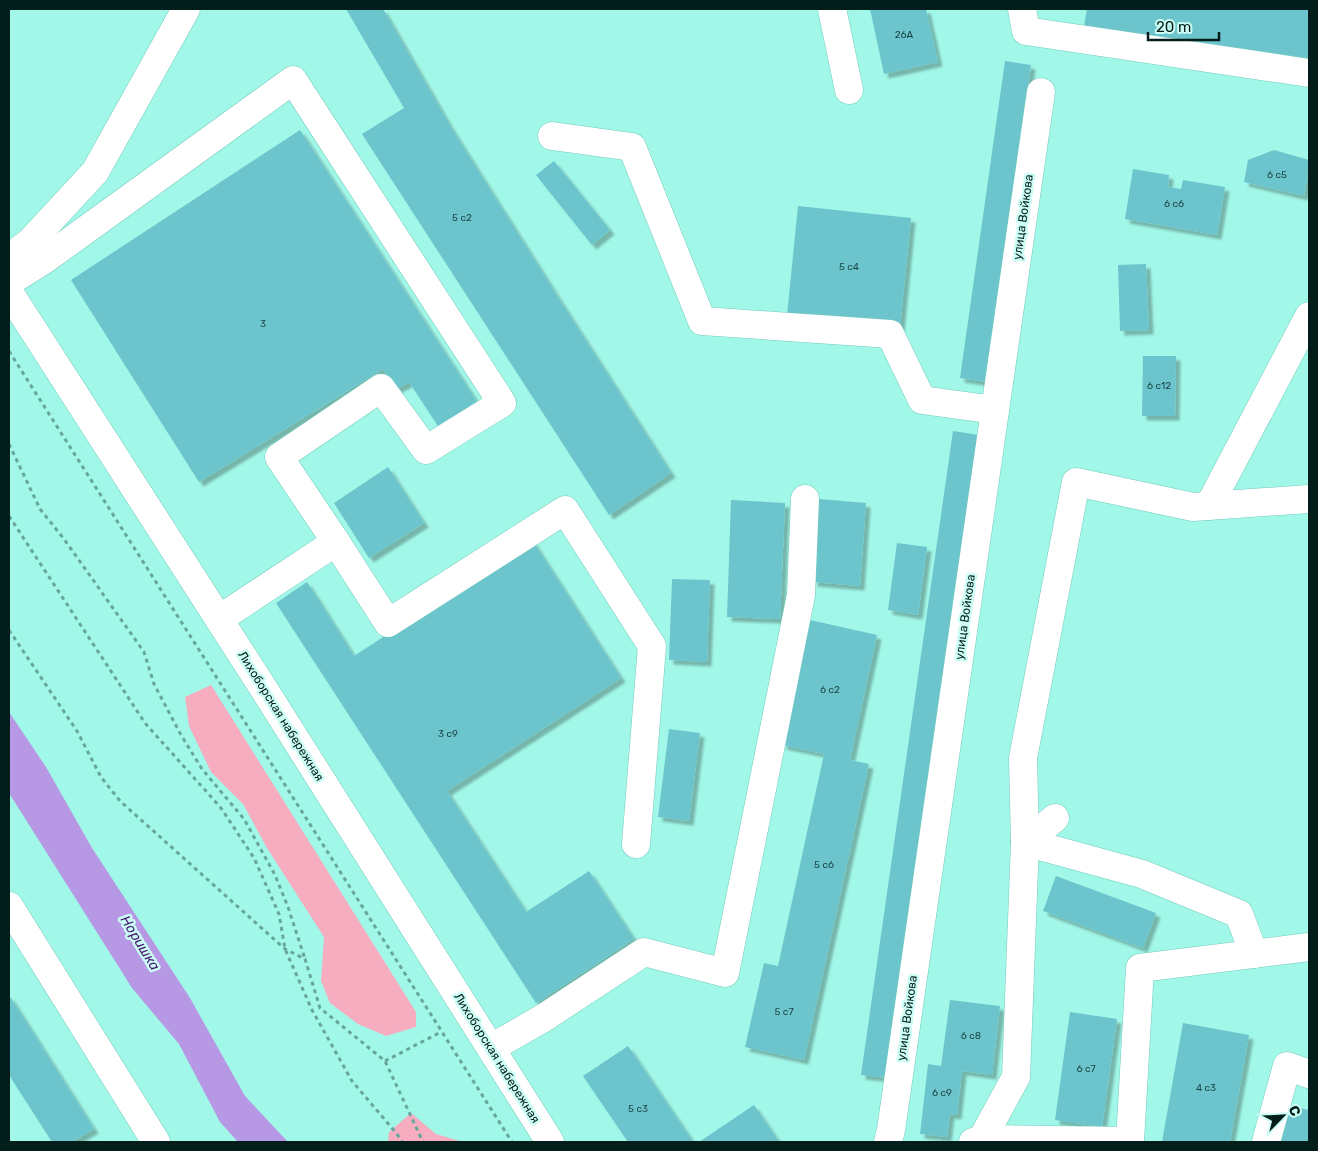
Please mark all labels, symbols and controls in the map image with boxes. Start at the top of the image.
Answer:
scale bar [1148,10,1219,42]
text: 20 m [1156,18,1191,36]
house number: 26А [895,29,914,41]
house number: 6 с5 [1267,169,1287,181]
street label: улица Войкова [1010,173,1036,261]
house number: 6 с6 [1164,198,1184,210]
house number: 5 с2 [452,212,472,224]
house number: 5 с4 [839,261,859,273]
house number: 3 [260,318,266,330]
house number: 6 с12 [1147,380,1171,392]
street label: улица Войкова [952,573,978,661]
street label: Лихоборская набережная [235,648,327,784]
house number: 6 с2 [820,684,840,696]
house number: 3 с9 [438,728,458,740]
house number: 5 с6 [814,859,834,871]
water label: Норишка [117,912,163,974]
street label: улица Войкова [894,974,920,1062]
street label: Лихоборская набережная [451,990,543,1126]
house number: 5 с7 [774,1006,794,1018]
house number: 6 с8 [961,1030,981,1042]
house number: 6 с7 [1076,1063,1096,1075]
house number: 4 с3 [1196,1082,1216,1094]
house number: 6 с9 [932,1087,952,1099]
north arrow [1258,1091,1308,1141]
house number: 5 с3 [628,1103,648,1115]
text: С [1285,1103,1304,1119]

